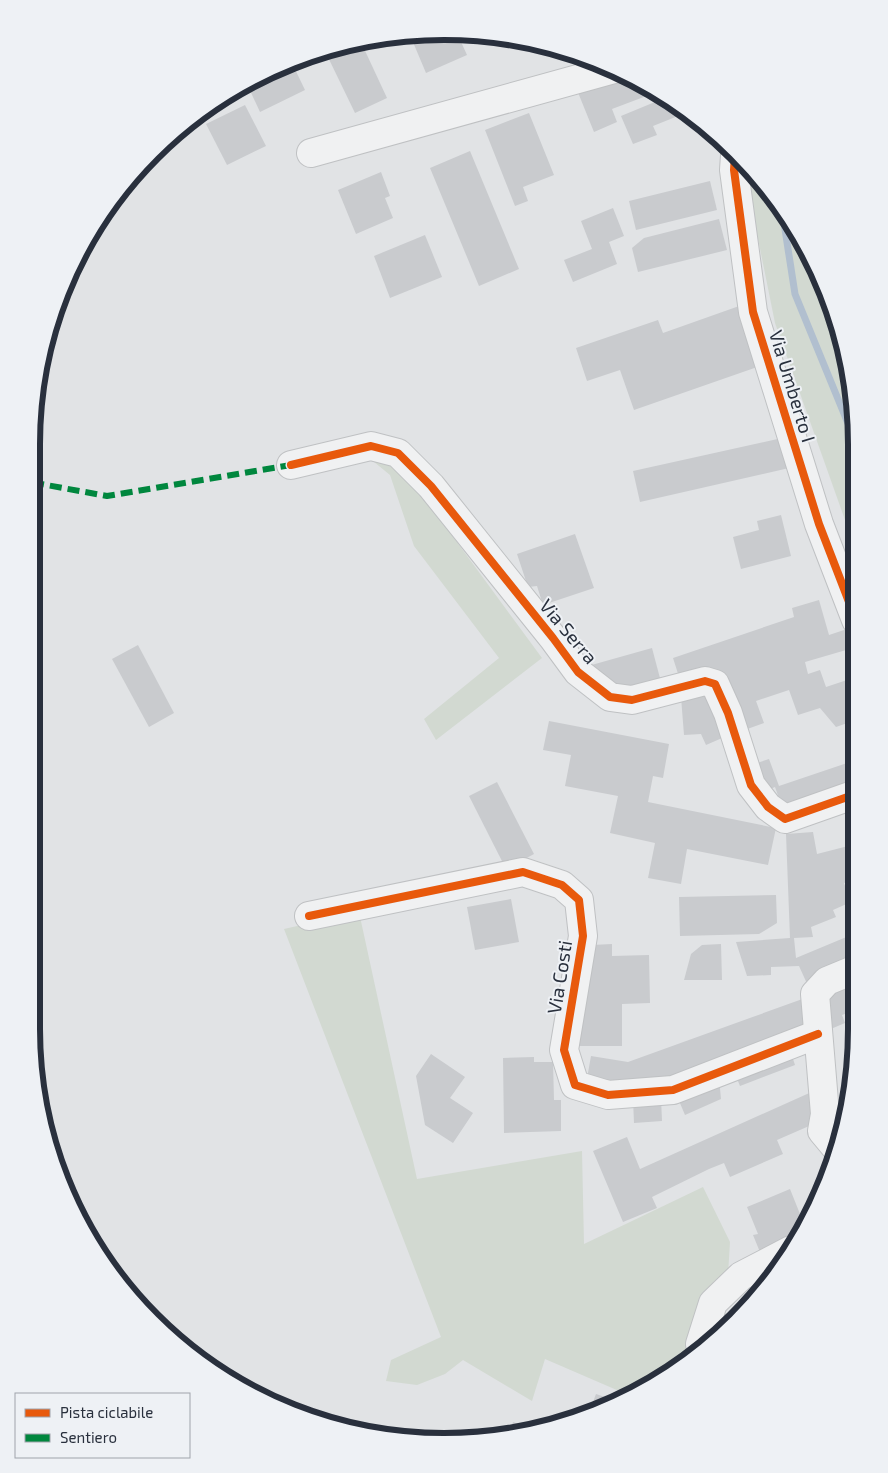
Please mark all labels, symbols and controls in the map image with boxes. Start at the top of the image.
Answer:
street label: Via Umberto I [765,327,821,445]
street label: Via Serra [535,594,603,668]
street label: Via Costi [542,939,576,1015]
legend [15,1393,190,1458]
text: Pista ciclabile [60,1403,153,1421]
text: Sentiero [60,1428,117,1446]

